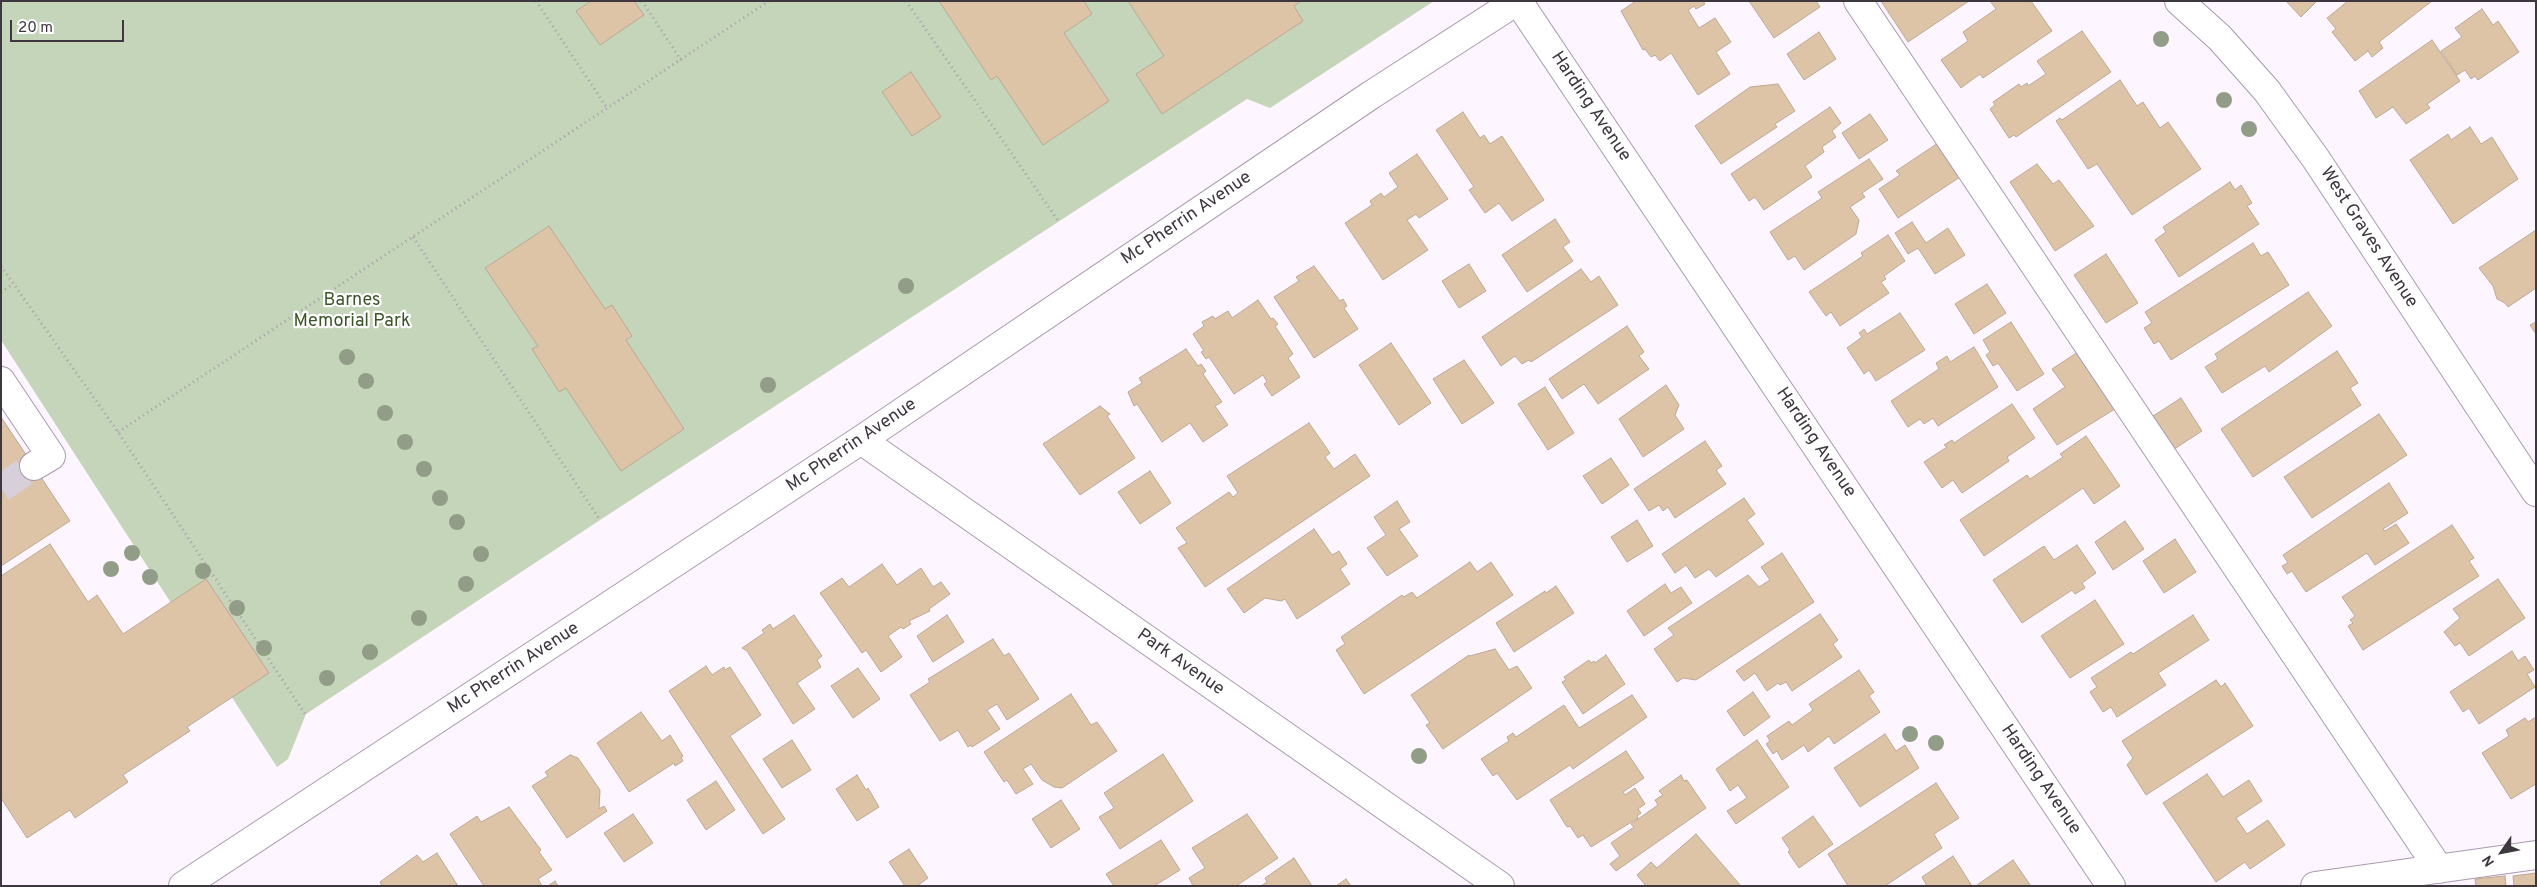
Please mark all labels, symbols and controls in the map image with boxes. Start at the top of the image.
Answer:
scale bar [12,10,126,42]
text: 20 m [18,19,53,38]
street label: Harding Avenue [1545,48,1635,166]
street label: West Graves Avenue [2314,164,2422,312]
street label: Mc Pherrin Avenue [1118,167,1256,271]
park label: Barnes Memorial Park [294,290,410,332]
street label: Harding Avenue [1770,384,1860,502]
street label: Mc Pherrin Avenue [783,394,921,498]
street label: Mc Pherrin Avenue [444,618,584,720]
street label: Park Avenue [1132,625,1228,701]
street label: Harding Avenue [1995,721,2085,839]
north arrow [2477,827,2527,877]
text: N [2479,852,2499,869]

